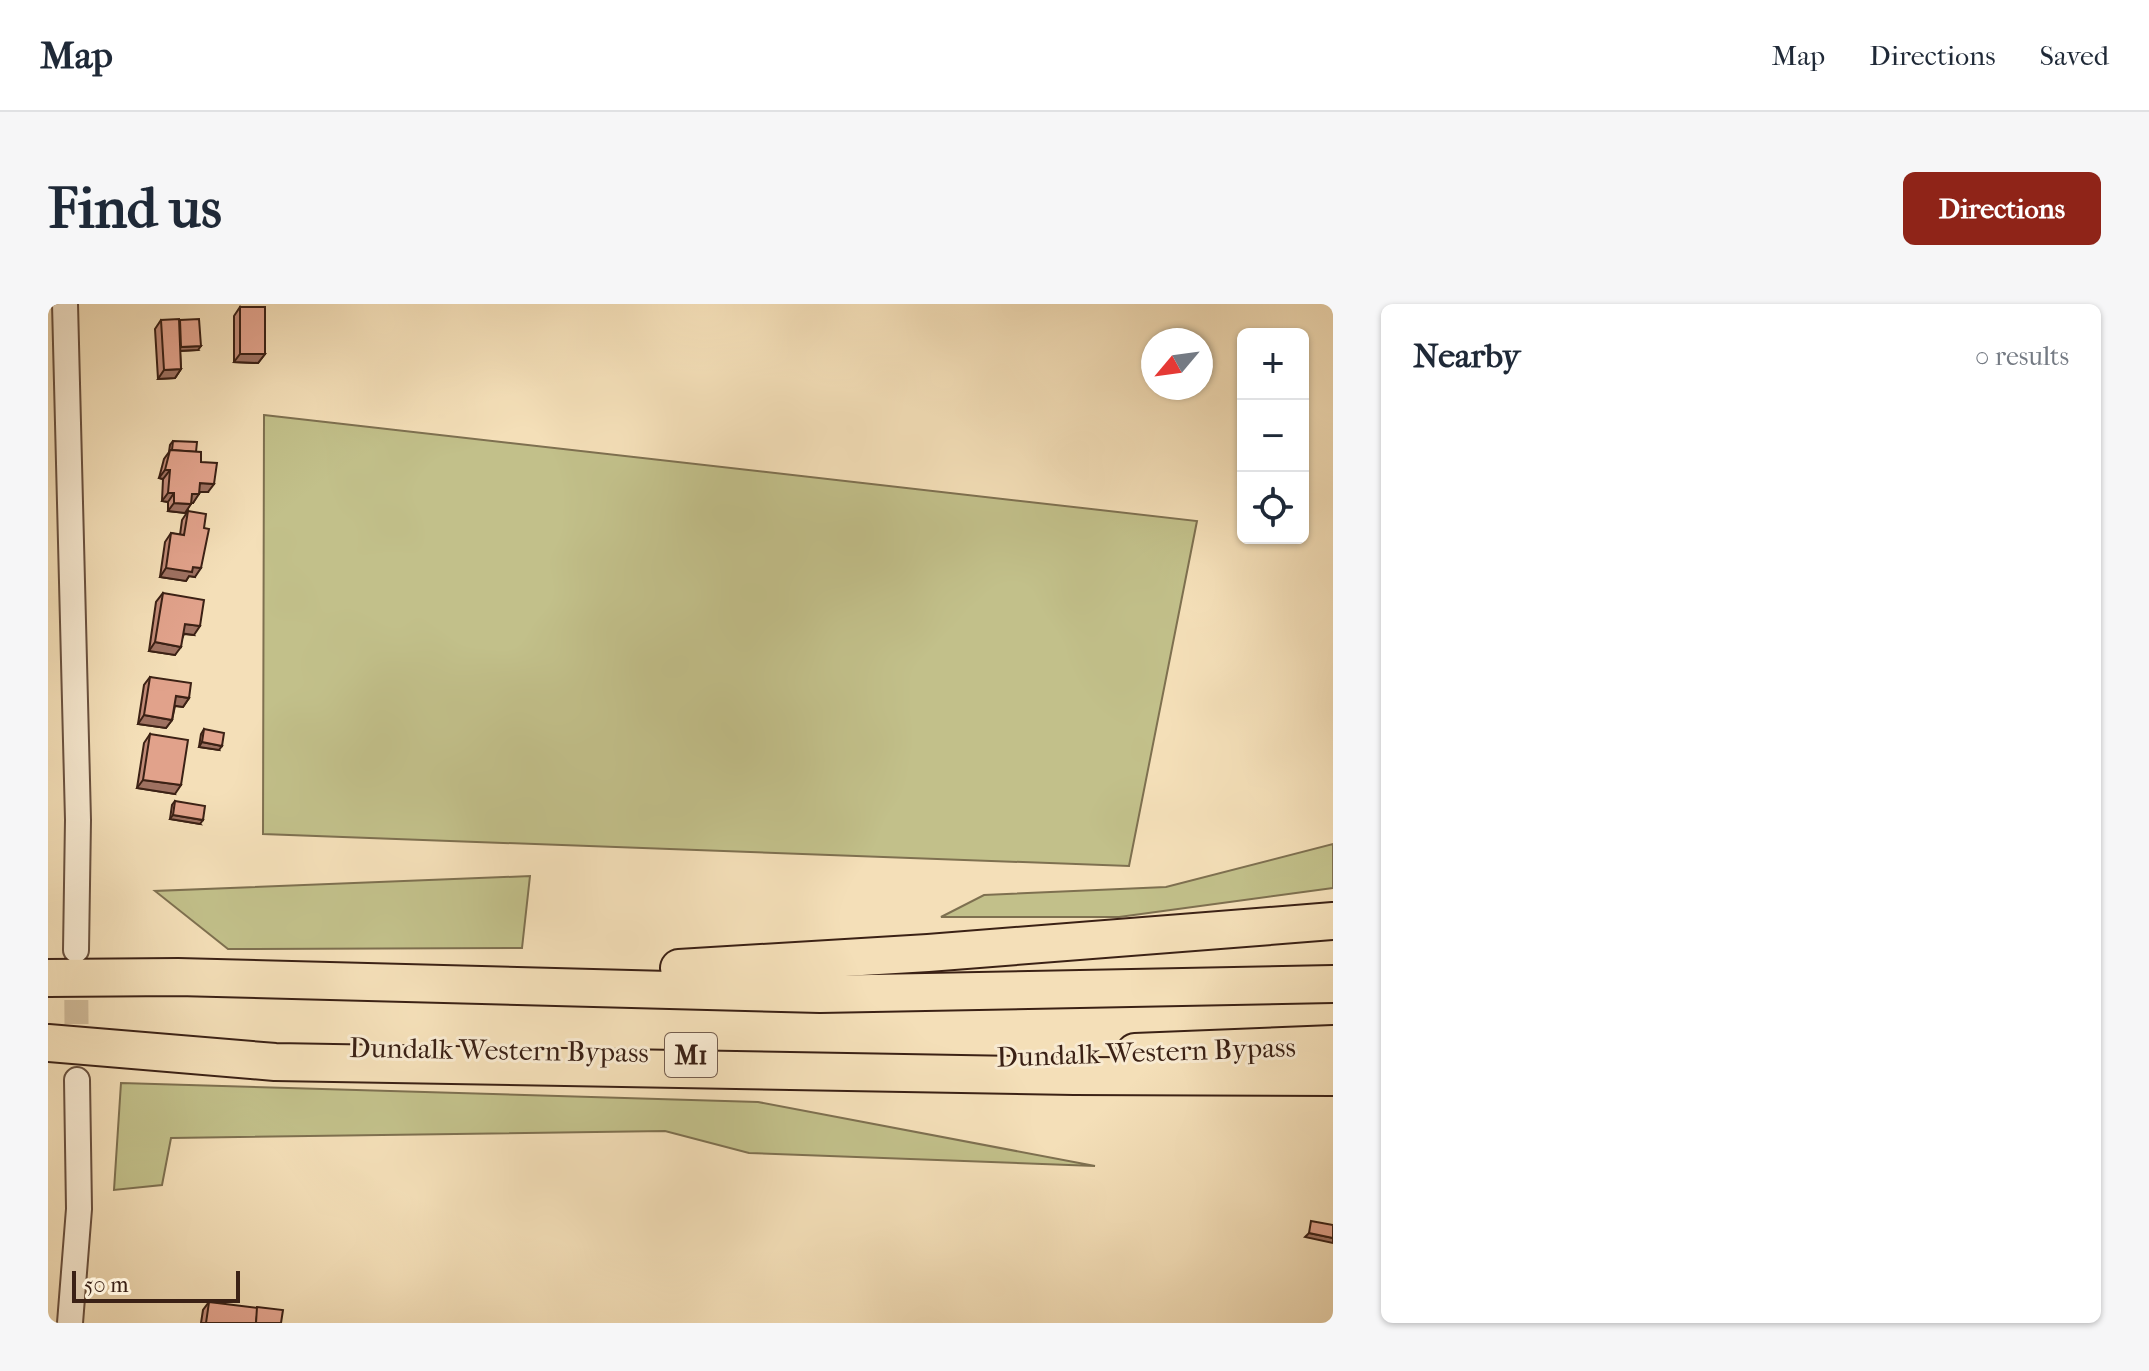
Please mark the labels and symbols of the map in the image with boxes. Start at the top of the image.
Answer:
north arrow [1141,328,1213,400]
street label: Dundalk Western Bypass [996,1030,1296,1074]
street label: Dundalk Western Bypass [349,1031,649,1069]
road number: M1 [665,1033,717,1077]
scale bar [72,1267,240,1303]

